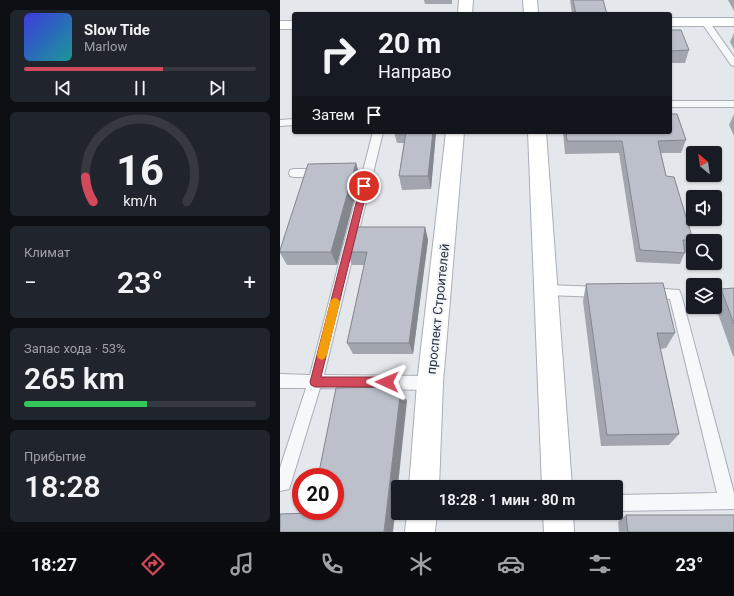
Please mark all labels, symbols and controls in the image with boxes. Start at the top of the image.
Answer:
text: Slow Tide [84,21,150,39]
text: 20 m [378,27,441,60]
icon: right [312,28,364,80]
text: Marlow [84,39,127,54]
text: Направо [378,61,451,82]
icon: previous [52,77,74,99]
icon: pause [129,77,151,99]
icon: next [206,77,228,99]
icon: arrive [363,104,385,126]
text: Затем [312,106,355,124]
text: 16 [116,146,164,195]
north arrow [686,146,722,182]
map controls [686,146,722,314]
pin [347,169,381,203]
icon: arrive [353,175,375,197]
button: sound [686,190,722,226]
text: km/h [123,193,157,209]
button: search [686,234,722,270]
street label: проспект Строителей [424,243,452,375]
text: Климат [24,245,70,260]
text: 23° [117,265,163,300]
text: − [24,270,37,295]
text: + [244,270,256,295]
button: layers [686,278,722,314]
text: Запас хода · 53% [24,341,126,356]
text: 265 km [24,361,125,396]
position arrow [366,361,408,403]
text: Прибытие [24,449,86,464]
speed limit sign: 20 [292,468,344,520]
text: 18:28 [24,469,101,504]
text: 18:28 · 1 мин · 80 m [439,491,575,509]
icon: directions [139,550,167,578]
icon: music [228,550,256,578]
icon: phone [318,550,346,578]
icon: climate [407,550,435,578]
icon: car [497,550,525,578]
icon: filters [586,550,614,578]
text: 18:27 [31,554,77,575]
text: 23° [676,554,703,575]

